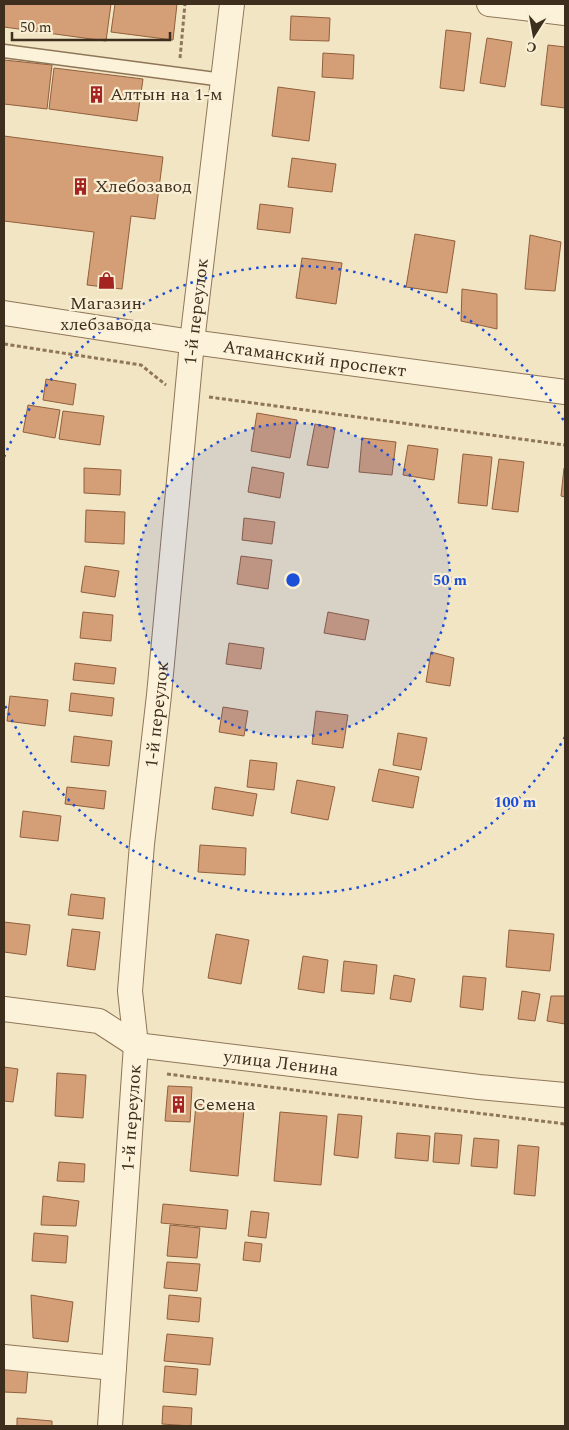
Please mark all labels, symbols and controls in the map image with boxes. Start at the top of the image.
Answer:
scale bar [12,10,170,42]
north arrow [509,10,559,60]
text: 50 m [20,16,52,39]
text: С [525,36,539,59]
place label: Алтын на 1-м [110,81,223,108]
building icon: Алтын на 1-м [86,84,106,104]
place label: Хлебозавод [95,173,192,200]
building icon: Хлебозавод [71,176,91,196]
street label: 1-й переулок [177,257,216,366]
shop icon: Магазин хлебзавода [96,270,116,290]
place label: Магазин хлебзавода [60,290,152,338]
street label: Атаманский проспект [221,333,408,385]
text: 50 m [433,569,468,592]
centre of rings [284,571,302,589]
street label: 1-й переулок [138,660,176,769]
text: 100 m [494,791,537,814]
street label: улица Ленина [221,1043,340,1084]
street label: 1-й переулок [114,1063,149,1172]
place label: Семена [193,1091,256,1118]
building icon: Семена [169,1094,189,1114]

